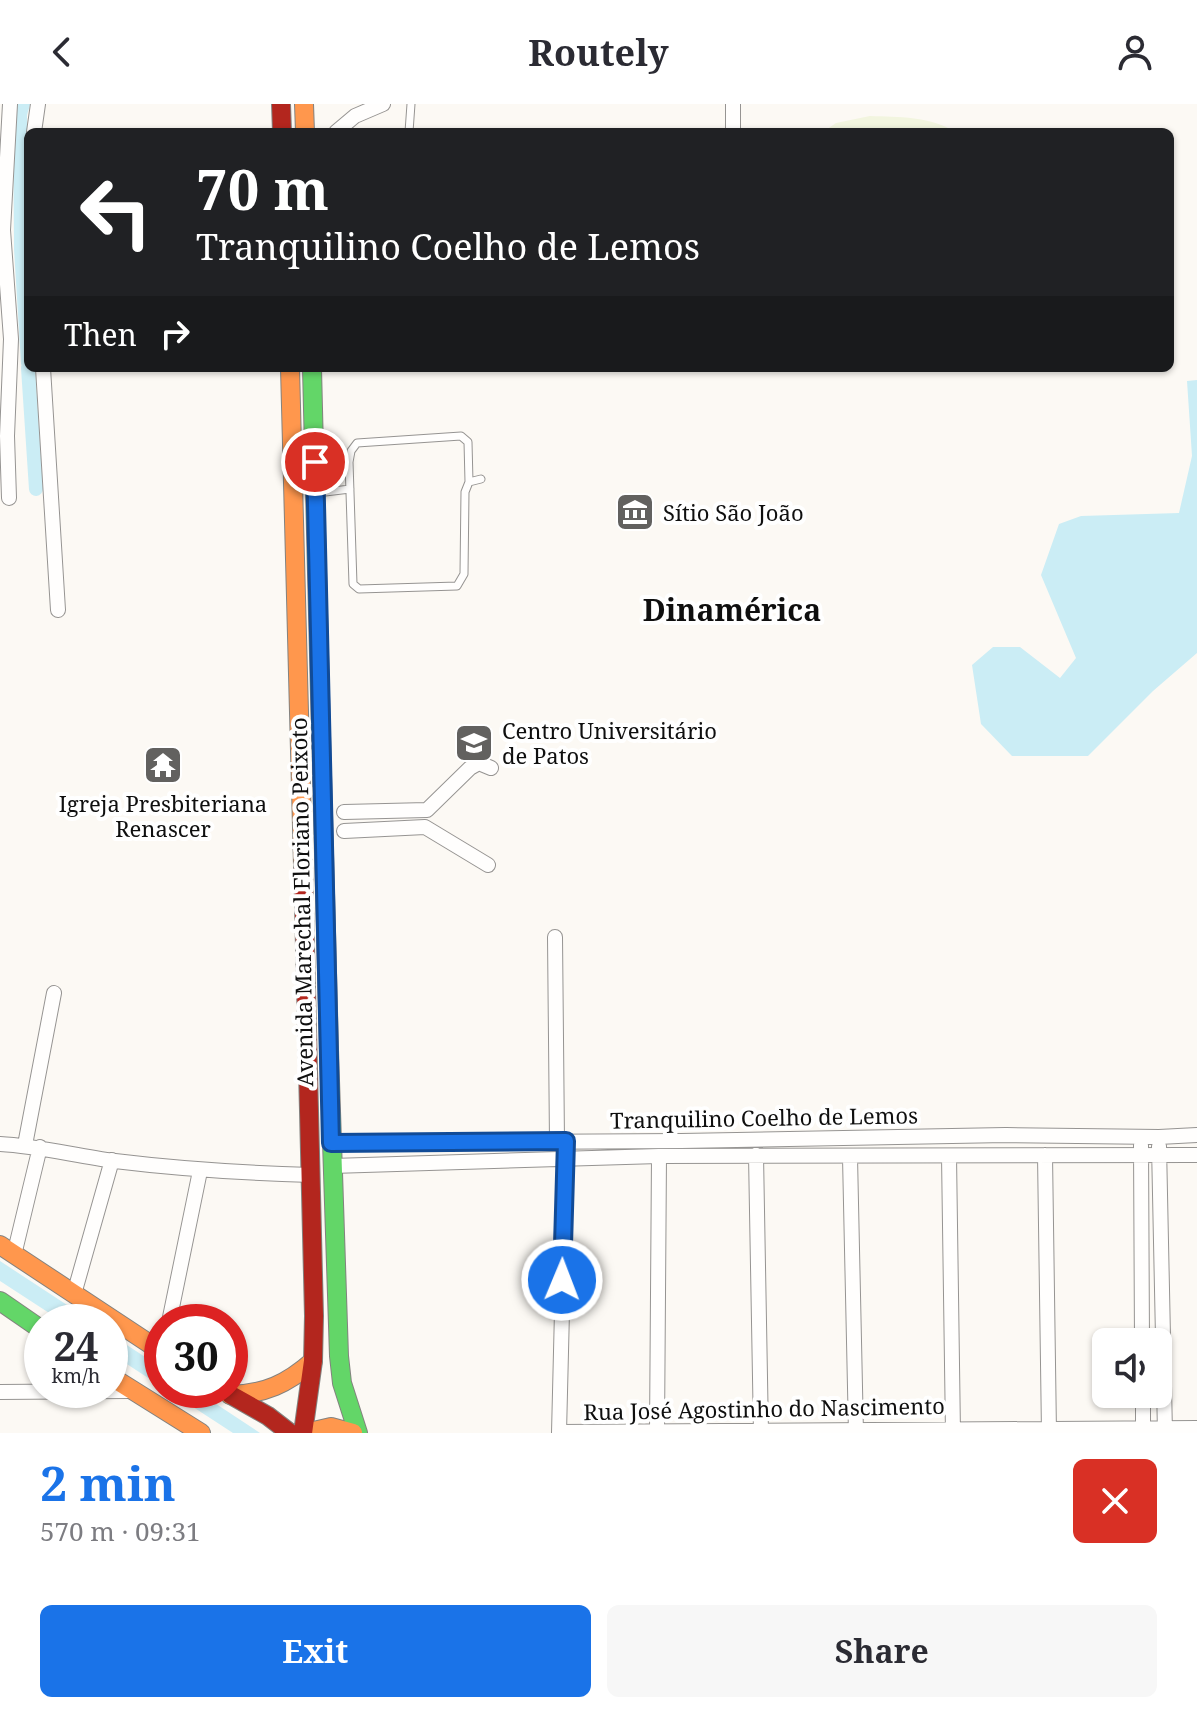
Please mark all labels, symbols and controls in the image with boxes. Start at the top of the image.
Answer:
text: Routely [528,28,669,77]
icon: back [40,30,84,74]
icon: person [1113,30,1157,74]
text: 70 m [196,150,329,226]
icon: left [64,160,168,264]
text: Tranquilino Coelho de Lemos [196,222,700,271]
icon: right [153,312,197,356]
text: Then [64,314,137,355]
pin [281,428,349,496]
icon: arrive [293,440,337,484]
museum icon: Sítio São João [614,491,656,533]
place label: Sítio São João [663,497,804,527]
district label: Dinamérica [643,589,821,630]
place label: Centro Universitário de Patos [502,715,717,770]
street label: Avenida Marechal Floriano Peixoto [283,717,319,1087]
school or university icon: Centro Universitário de Patos [453,722,495,764]
temple icon: Igreja Presbiteriana Renascer [142,744,184,786]
place label: Igreja Presbiteriana Renascer [59,788,267,843]
street label: Tranquilino Coelho de Lemos [610,1099,918,1135]
position arrow [520,1238,604,1322]
speed limit sign: 30 [144,1304,248,1408]
text: 24 [53,1318,99,1373]
map controls [1092,1328,1172,1408]
button: sound [1092,1328,1172,1408]
text: km/h [51,1362,101,1389]
street label: Rua José Agostinho do Nascimento [583,1390,945,1426]
text: 2 min [40,1450,176,1515]
button: close [1073,1459,1157,1543]
text: 570 m · 09:31 [40,1513,201,1549]
button: Exit [40,1605,591,1697]
button: Share [607,1605,1157,1697]

